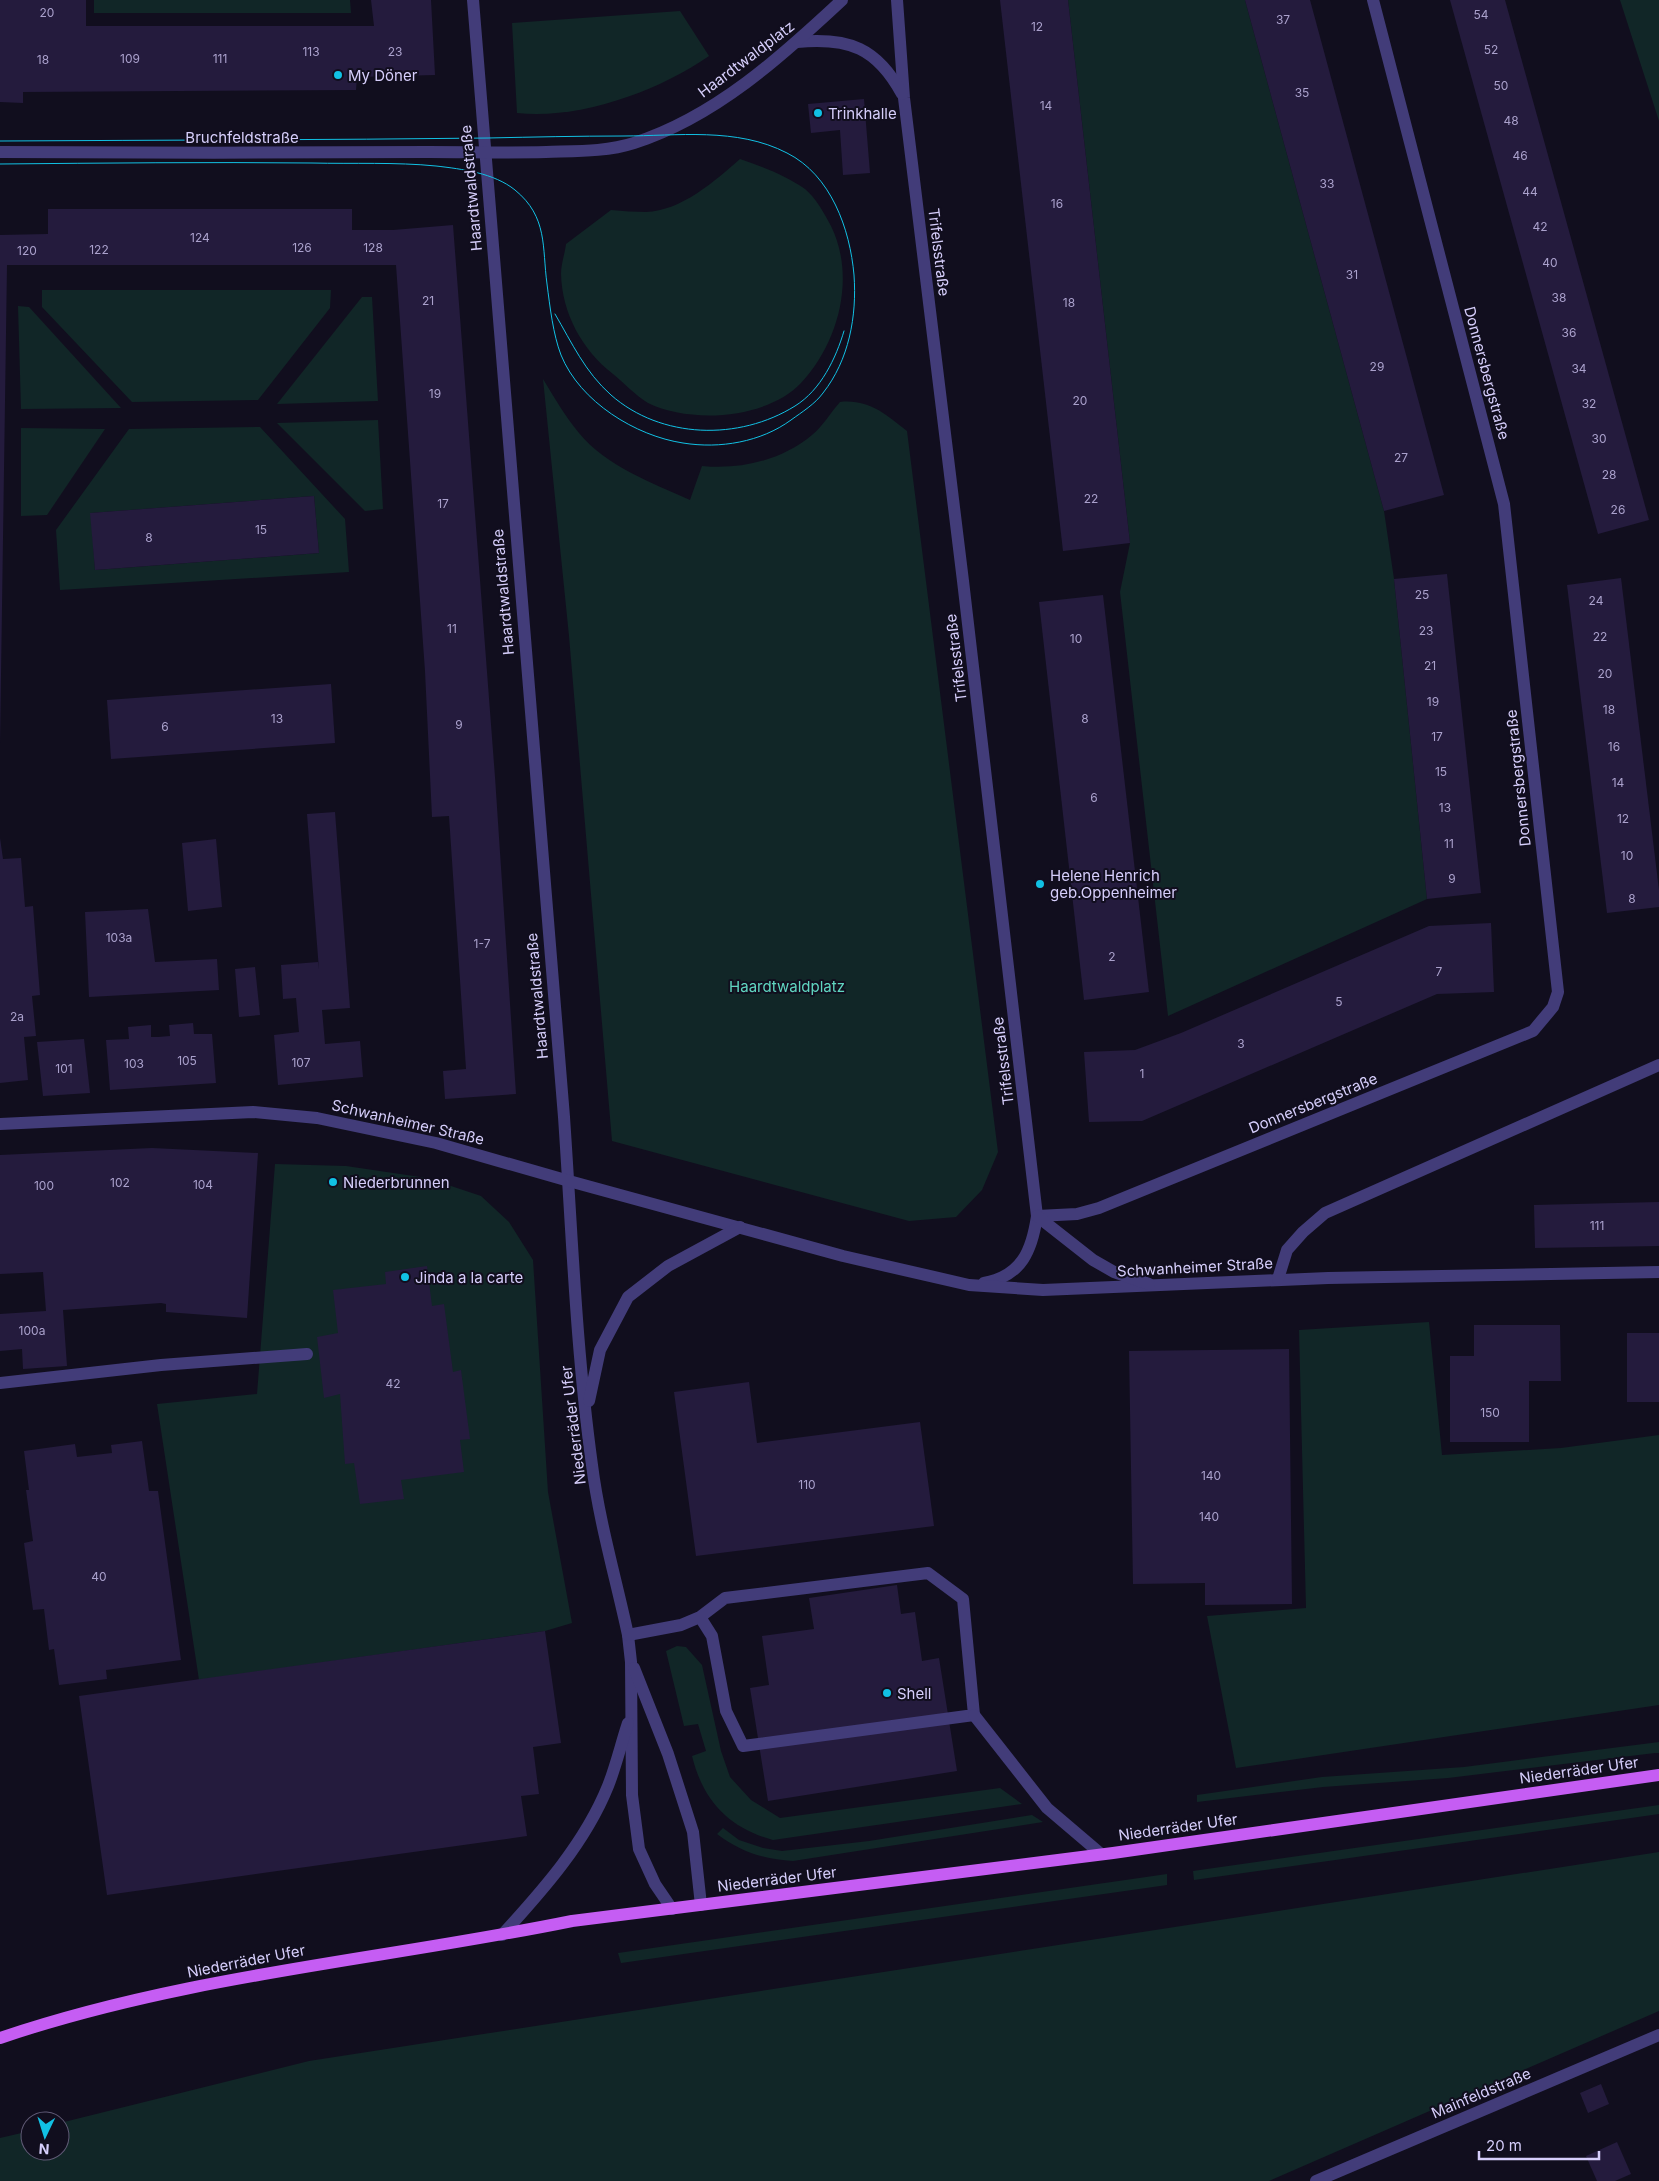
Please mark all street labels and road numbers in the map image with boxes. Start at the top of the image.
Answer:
street label: Haardtwaldplatz [694,17,798,101]
street label: Haardtwaldstraße [456,124,486,252]
street label: Bruchfeldstraße [185,128,299,147]
street label: Trifelsstraße [924,207,954,297]
street label: Donnersbergstraße [1460,304,1514,442]
street label: Haardtwaldstraße [488,528,518,656]
street label: Trifelsstraße [941,613,971,703]
street label: Donnersbergstraße [1501,709,1535,847]
street label: Haardtwaldstraße [522,932,552,1060]
street label: Trifelsstraße [988,1016,1018,1106]
street label: Donnersbergstraße [1246,1068,1380,1138]
street label: Schwanheimer Straße [330,1095,486,1149]
street label: Schwanheimer Straße [1117,1253,1273,1281]
street label: Niederräder Ufer [556,1364,590,1486]
street label: Niederräder Ufer [1518,1752,1640,1788]
street label: Niederräder Ufer [1117,1809,1239,1845]
street label: Niederräder Ufer [716,1862,838,1896]
street label: Niederräder Ufer [185,1940,307,1982]
street label: Mainfeldstraße [1428,2064,1534,2122]

